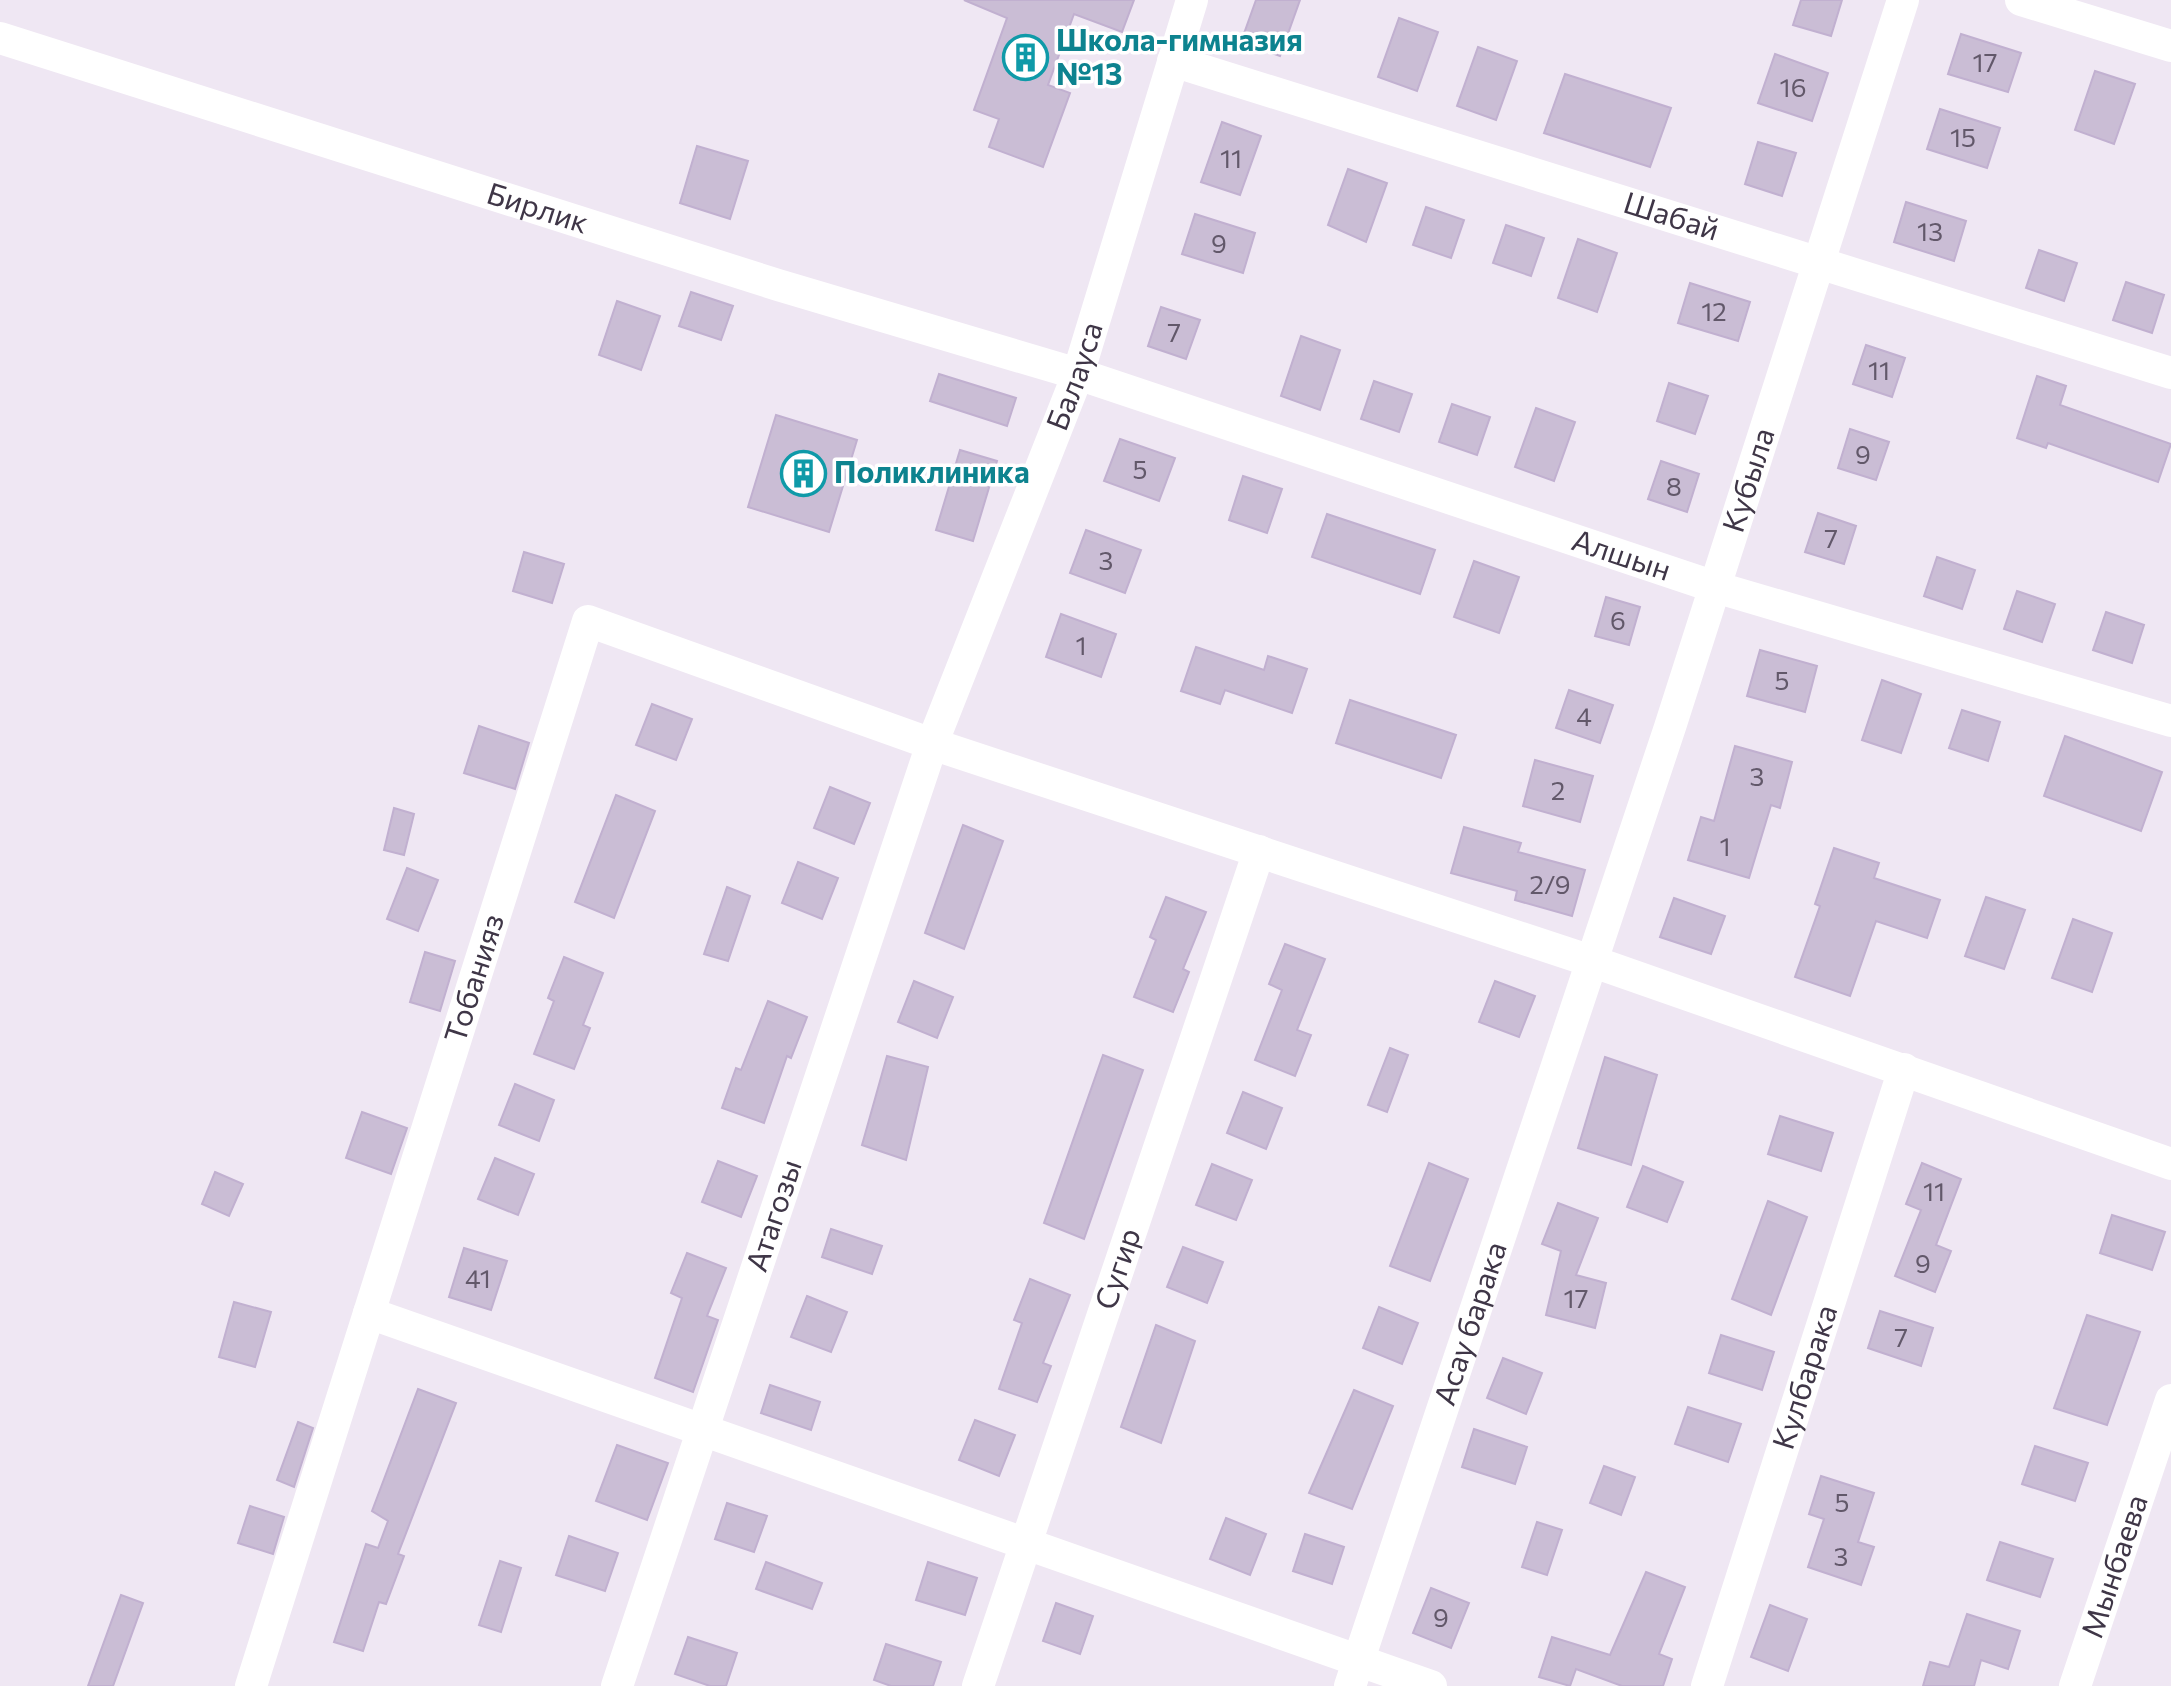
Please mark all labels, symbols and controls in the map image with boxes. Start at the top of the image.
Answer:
place label: Школа-гимназия №13 [1056,20,1303,91]
building icon: Школа-гимназия №13 [1001,34,1049,82]
house number: 17 [1973,46,1997,77]
house number: 16 [1780,71,1806,102]
house number: 15 [1950,121,1976,152]
house number: 11 [1220,142,1242,173]
street label: Бирлик [483,173,594,240]
street label: Шабай [1620,182,1724,247]
house number: 13 [1917,215,1943,246]
house number: 9 [1211,227,1227,258]
house number: 12 [1701,295,1727,326]
house number: 7 [1167,316,1181,347]
street label: Балауса [1037,317,1109,435]
house number: 11 [1868,354,1890,385]
street label: Кубыла [1713,423,1781,536]
house number: 9 [1855,438,1871,469]
building icon: Поликлиника [779,449,827,497]
place label: Поликлиника [834,452,1030,489]
house number: 5 [1133,453,1147,484]
house number: 8 [1666,470,1682,501]
street label: Алшын [1568,520,1676,587]
house number: 7 [1824,522,1838,553]
house number: 3 [1099,544,1113,575]
house number: 6 [1610,604,1626,635]
house number: 1 [1075,629,1087,660]
house number: 5 [1775,664,1789,695]
house number: 4 [1576,700,1592,731]
house number: 3 [1750,760,1764,791]
house number: 2 [1551,774,1565,805]
house number: 1 [1719,830,1731,861]
house number: 2/9 [1529,868,1571,899]
street label: Тобанияз [435,909,510,1047]
street label: Атагозы [736,1154,808,1276]
house number: 11 [1923,1175,1945,1206]
street label: Сугир [1085,1223,1147,1314]
street label: Асау барака [1424,1236,1513,1409]
house number: 9 [1915,1247,1931,1278]
house number: 41 [465,1262,491,1293]
house number: 17 [1564,1282,1588,1313]
street label: Кулбарака [1763,1300,1844,1453]
house number: 7 [1894,1321,1908,1352]
house number: 5 [1835,1486,1849,1517]
street label: Мынбаева [2072,1489,2154,1642]
house number: 3 [1834,1540,1848,1571]
house number: 9 [1433,1601,1449,1632]

